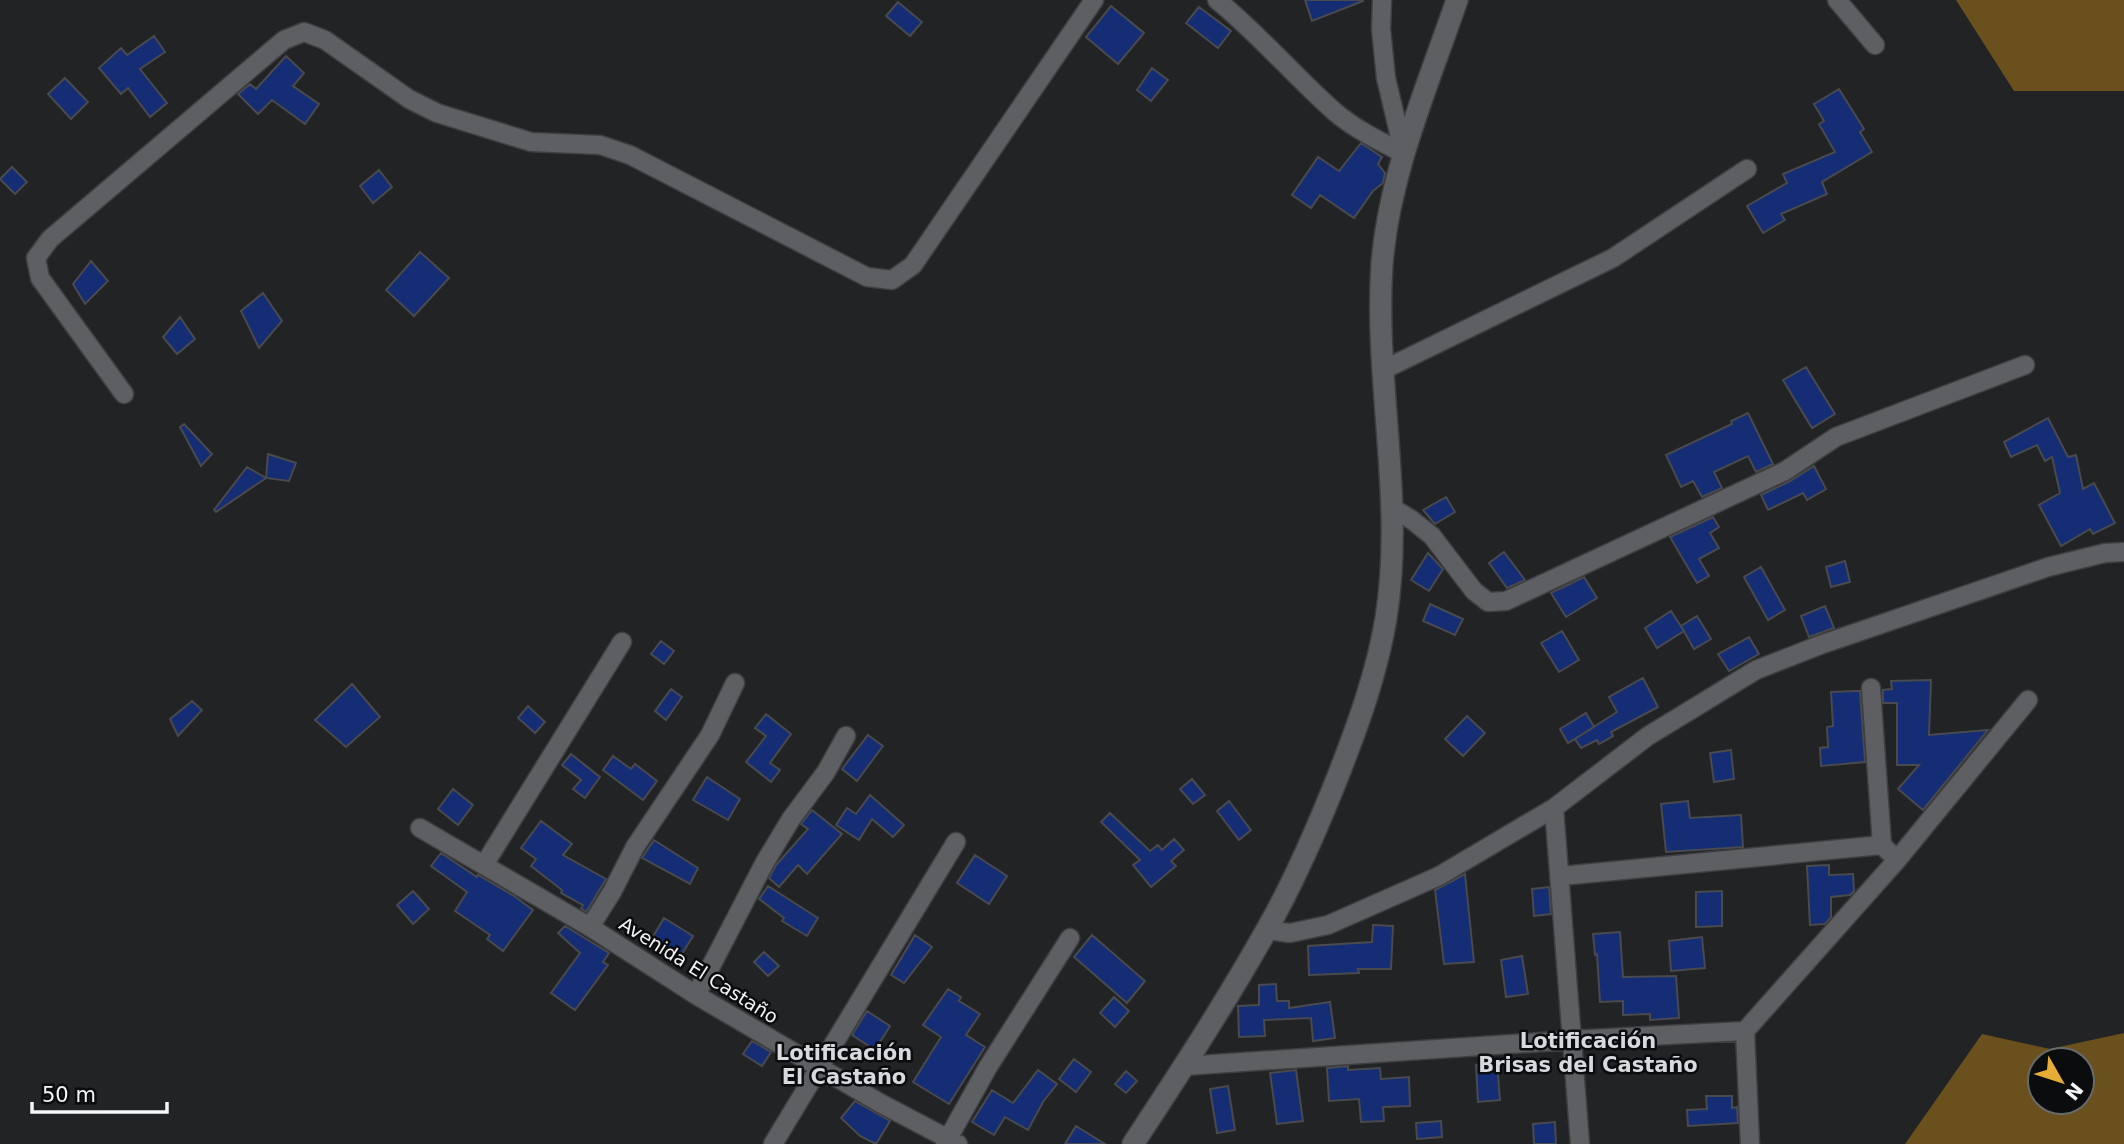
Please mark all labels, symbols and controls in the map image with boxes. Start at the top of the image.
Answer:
street label: Avenida El Castaño [616,912,782,1028]
district label: Lotificación Brisas del Castaño [1478,1029,1698,1077]
district label: Lotificación El Castaño [776,1041,912,1089]
north arrow [2026,1046,2096,1116]
scale bar [32,1070,166,1114]
text: N [2061,1079,2088,1105]
text: 50 m [42,1083,96,1107]

